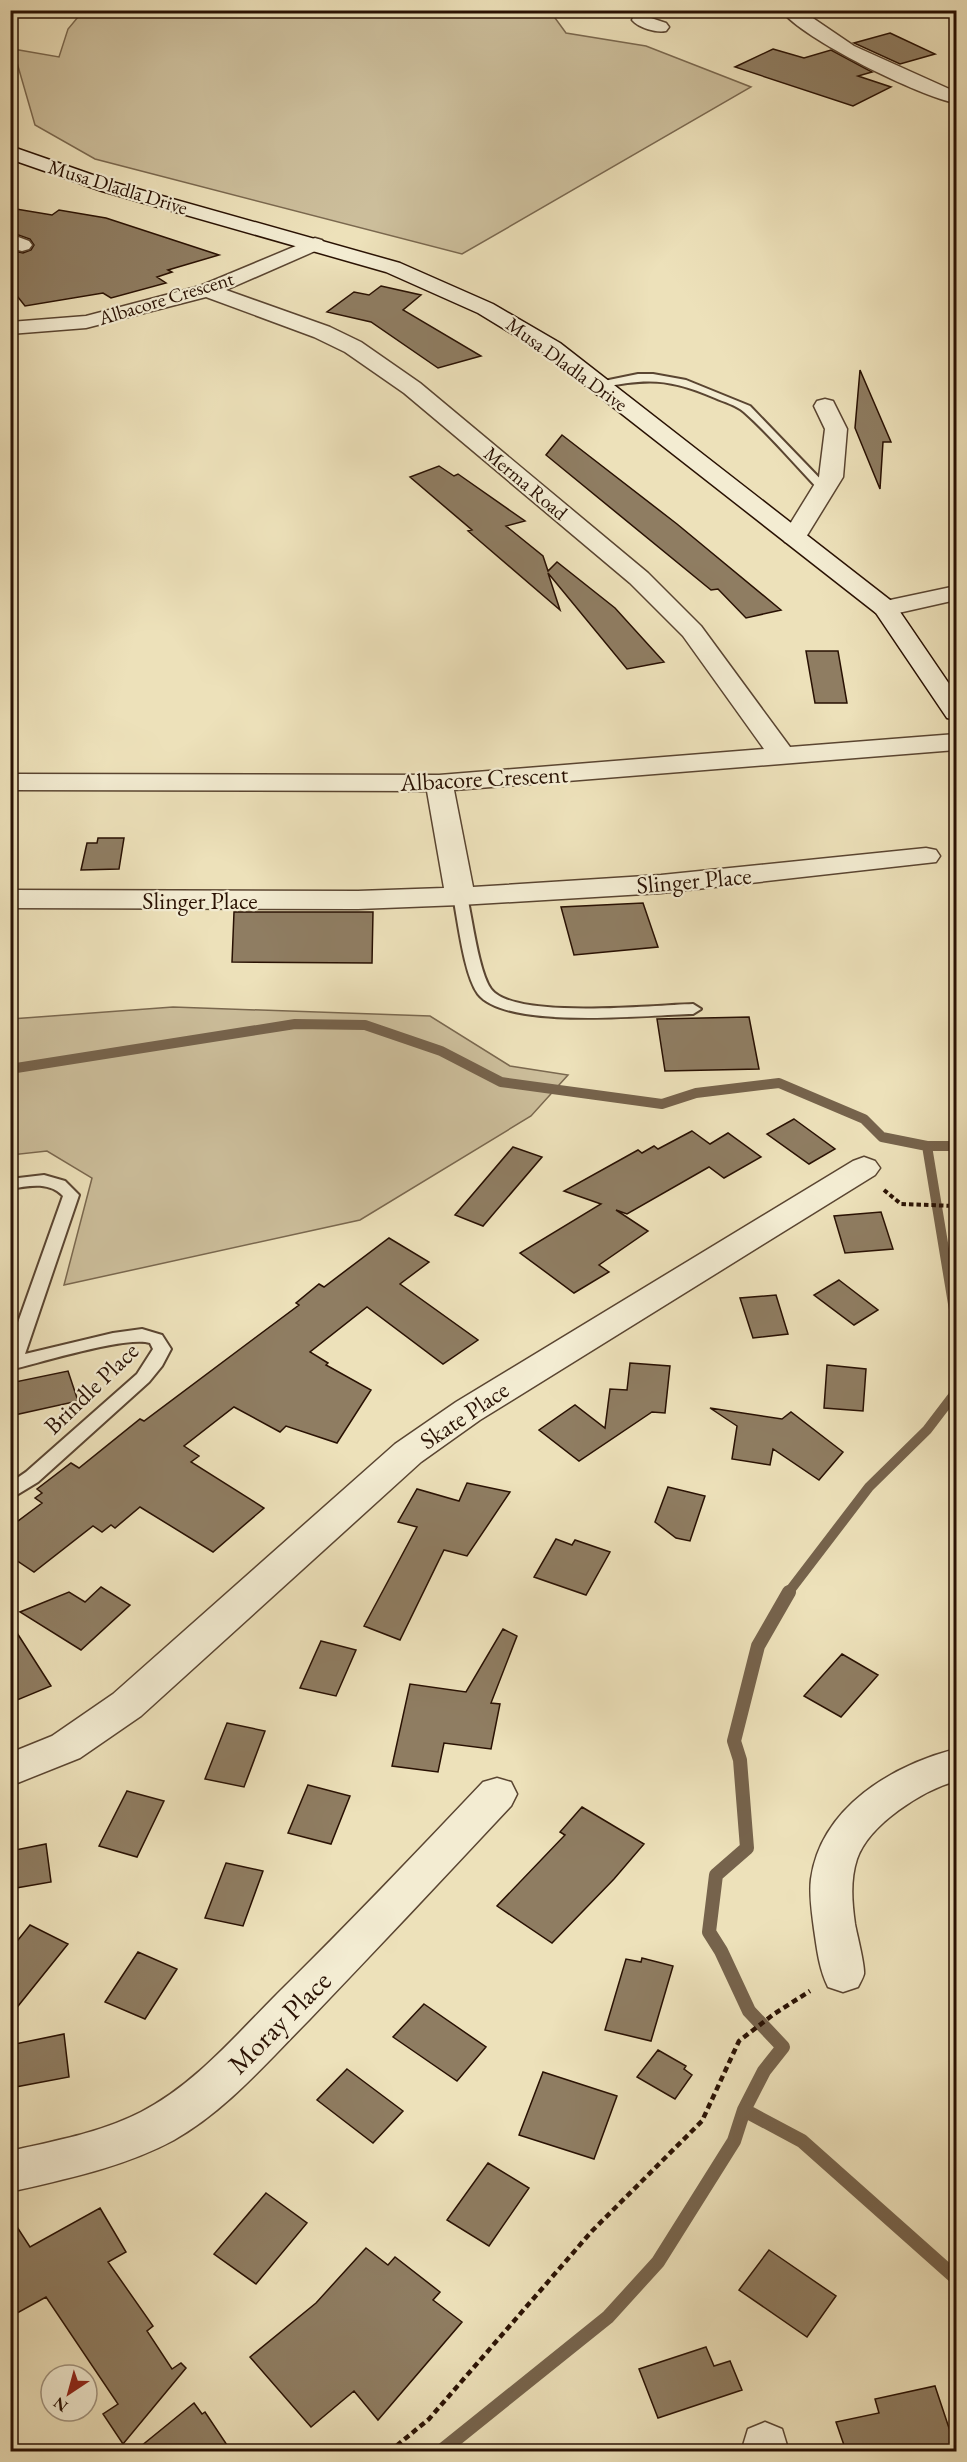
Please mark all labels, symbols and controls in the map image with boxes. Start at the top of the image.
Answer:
street label: Musa Dladla Drive [45,153,191,221]
street label: Albacore Crescent [94,265,238,331]
street label: Musa Dladla Drive [501,311,633,417]
street label: Merma Road [479,440,574,526]
street label: Albacore Crescent [398,758,569,798]
street label: Slinger Place [635,860,753,900]
street label: Slinger Place [142,885,258,916]
street label: Brindle Place [37,1335,145,1441]
street label: Skate Place [413,1374,515,1456]
street label: Moray Place [220,1963,338,2081]
north arrow [39,2363,99,2423]
text: N [49,2392,72,2417]

